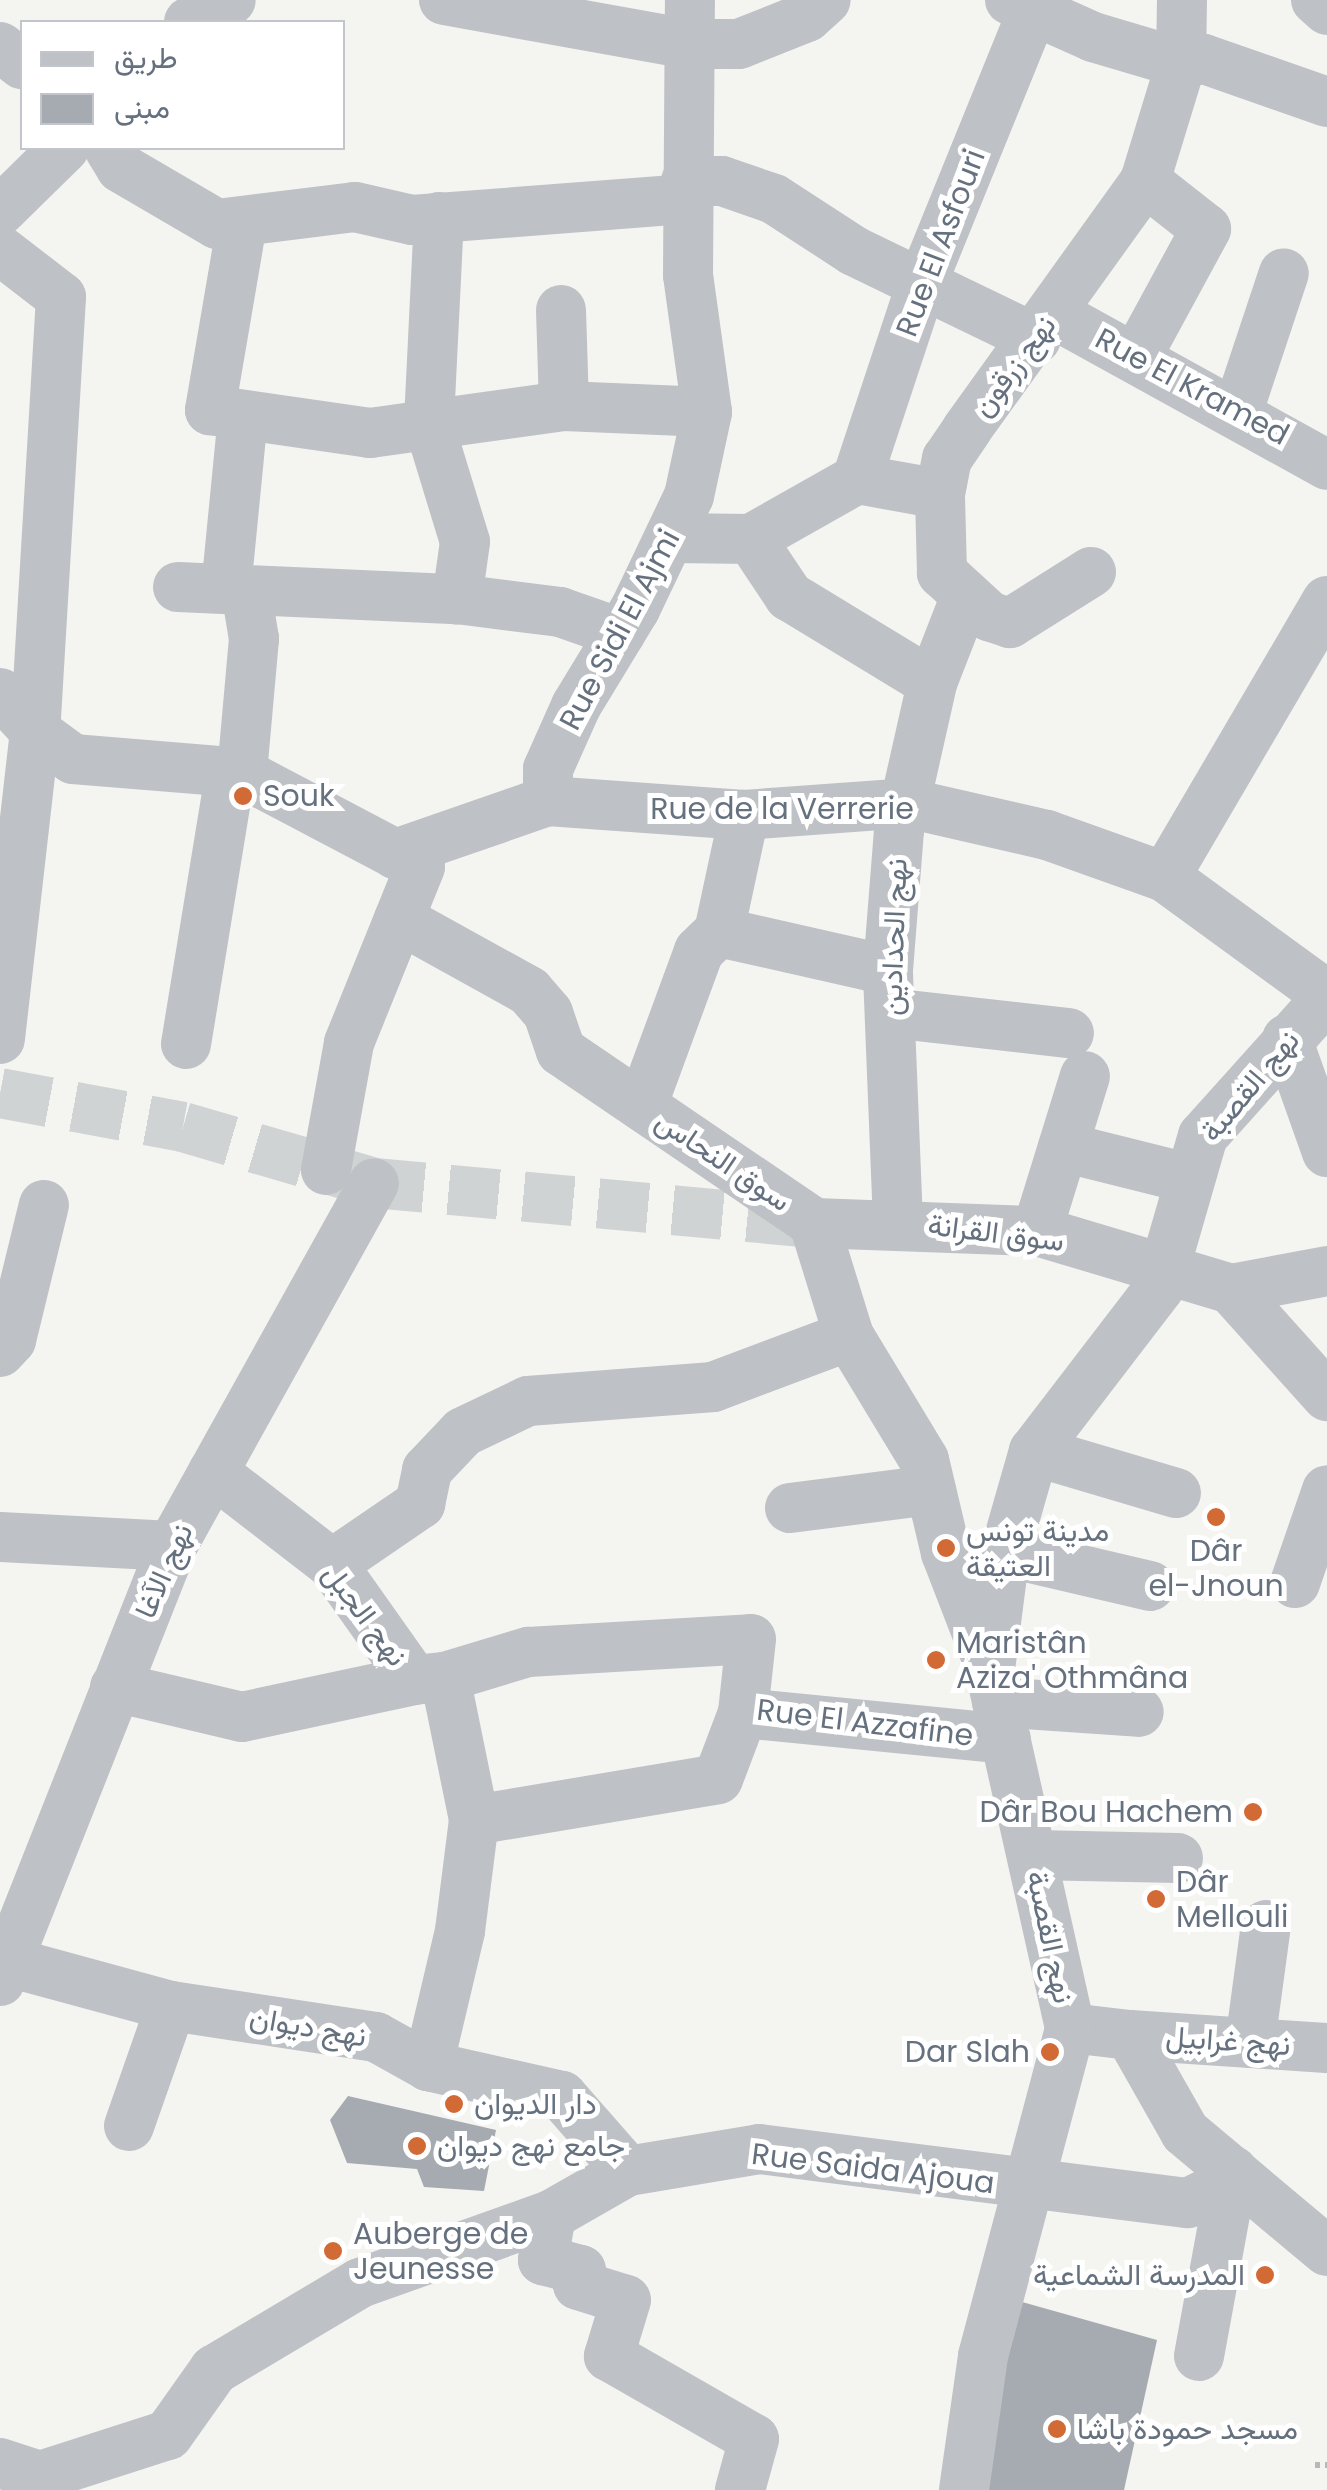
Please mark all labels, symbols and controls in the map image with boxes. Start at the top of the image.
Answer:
legend [20,20,345,150]
text: طريق [114,36,178,79]
text: مبنى [114,86,170,129]
street label: Rue El Asfouri [889,144,993,342]
street label: نهج زرقون [964,308,1064,424]
street label: Rue El Kramed [1089,321,1295,453]
street label: Rue Sidi El Ajmi [552,524,688,736]
place label: Souk [263,778,334,814]
marker: Souk [232,785,254,807]
street label: Rue de la Verrerie [650,791,914,827]
street label: نهج الحدادين [873,858,915,1016]
street label: نهج القصبة [1193,1023,1307,1149]
street label: سوق النحاس [649,1103,797,1219]
street label: سوق القرانة [926,1207,1066,1259]
marker: Dâr el-Jnoun [1205,1506,1227,1528]
place label: مدينة تونس العتيقة [966,1513,1109,1584]
street label: نهج الآغا [127,1518,201,1624]
place label: Dâr el-Jnoun [1148,1533,1284,1604]
marker: مدينة تونس العتيقة [935,1537,957,1559]
street label: نهج الجبل [315,1557,415,1673]
place label: Maristân Aziza' Othmâna [956,1625,1188,1696]
marker: Maristân Aziza' Othmâna [925,1649,947,1671]
street label: Rue El Azzafine [755,1692,975,1754]
place label: Dâr Bou Hachem [980,1794,1233,1830]
marker: Dâr Bou Hachem [1242,1801,1264,1823]
place label: Dâr Mellouli [1176,1864,1288,1934]
street label: نهج القصبة [1018,1868,1082,2006]
marker: Dâr Mellouli [1145,1888,1167,1910]
street label: نهج ديوان [247,1999,369,2055]
street label: نهج غرابيل [1164,2019,1292,2063]
place label: Dar Slah [905,2034,1030,2070]
marker: Dar Slah [1039,2041,1061,2063]
place label: دار الديوان [474,2086,597,2122]
marker: دار الديوان [443,2093,465,2115]
place label: جامع نهج ديوان [437,2128,625,2164]
marker: جامع نهج ديوان [406,2135,428,2157]
street label: Rue Saida Ajoua [750,2136,996,2202]
place label: Auberge de Jeunesse [353,2216,528,2286]
marker: Auberge de Jeunesse [322,2240,344,2262]
place label: المدرسة الشماعية [1033,2257,1245,2293]
marker: المدرسة الشماعية [1254,2264,1276,2286]
place label: مسجد حمودة باشا [1077,2411,1298,2447]
marker: مسجد حمودة باشا [1046,2418,1068,2440]

